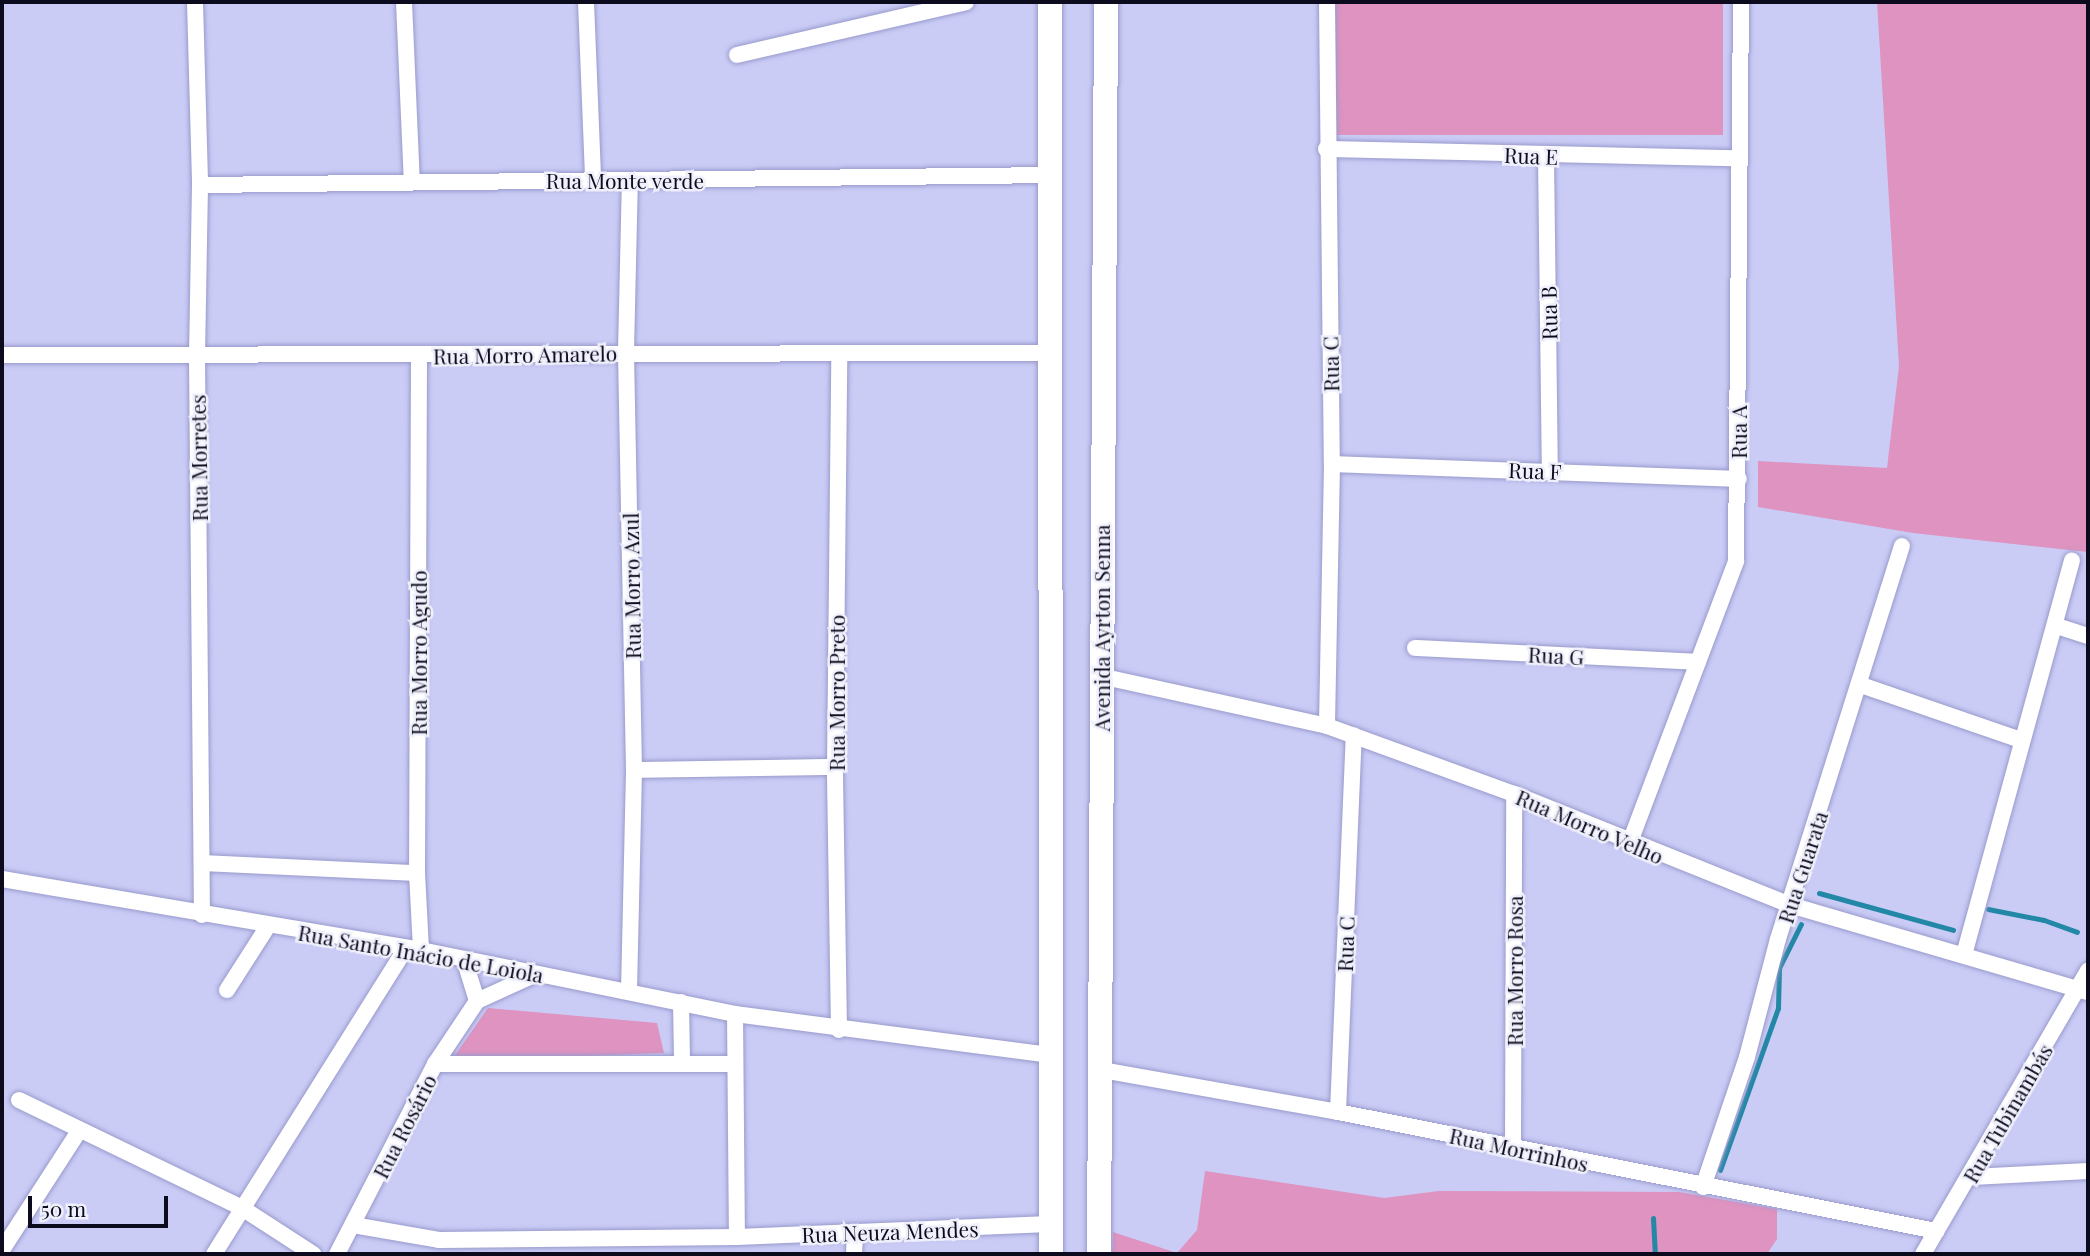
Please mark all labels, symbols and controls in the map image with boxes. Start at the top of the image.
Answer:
street label: Rua E [1503,141,1559,169]
street label: Rua Monte verde [545,167,705,193]
street label: Rua B [1535,285,1561,341]
street label: Rua C [1317,336,1343,392]
street label: Rua Morro Amarelo [432,340,618,368]
street label: Rua Morretes [184,394,212,522]
street label: Rua A [1725,405,1751,459]
street label: Rua F [1508,456,1562,484]
street label: Rua Morro Azul [617,512,645,660]
street label: Avenida Ayrton Senna [1088,524,1114,732]
street label: Rua Morro Agudo [405,570,431,736]
street label: Rua Morro Preto [823,615,849,771]
street label: Rua G [1527,641,1585,669]
street label: Rua Morro Velho [1512,783,1668,869]
street label: Rua Guarata [1772,808,1832,926]
street label: Rua Morro Rosa [1501,896,1527,1046]
street label: Rua C [1331,916,1359,972]
street label: Rua Santo Inácio de Loiola [296,919,546,987]
street label: Rua Tubinambás [1957,1039,2057,1187]
street label: Rua Rosário [367,1070,441,1182]
street label: Rua Morrinhos [1447,1122,1591,1176]
scale bar [32,1182,172,1226]
text: 50 m [41,1194,86,1222]
street label: Rua Neuza Mendes [801,1215,979,1247]

